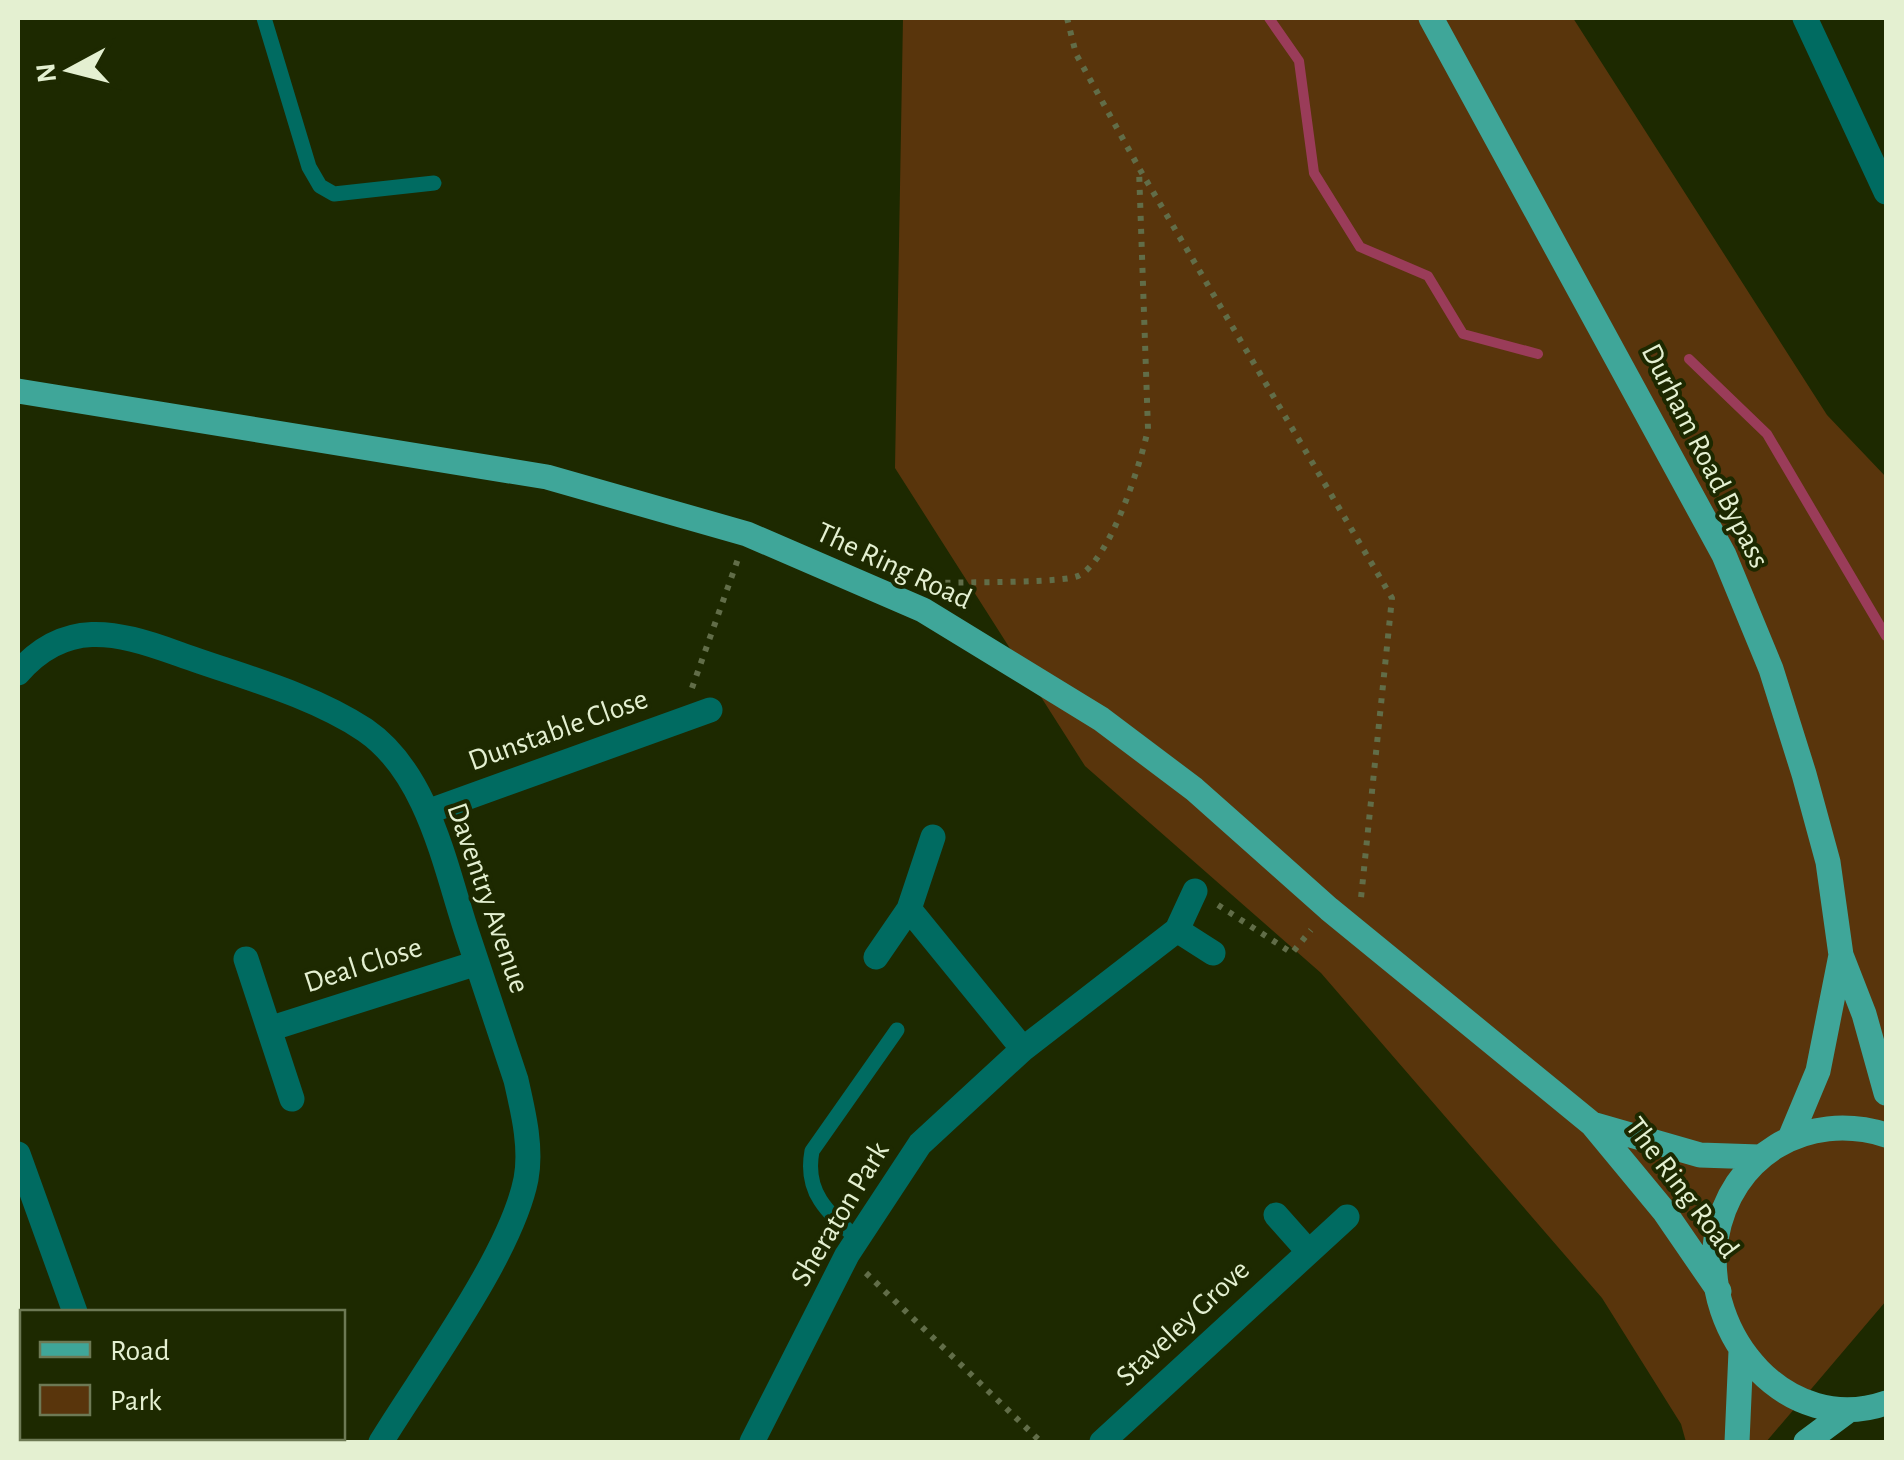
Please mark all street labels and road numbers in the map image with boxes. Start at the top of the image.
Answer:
street label: Durham Road Bypass [1636,339,1774,573]
street label: The Ring Road [812,517,976,615]
street label: Dunstable Close [464,684,652,776]
street label: Daventry Avenue [441,799,535,997]
street label: Deal Close [300,932,426,998]
street label: The Ring Road [1620,1112,1744,1264]
street label: Sheraton Park [785,1136,895,1291]
street label: Staveley Grove [1111,1254,1255,1392]

